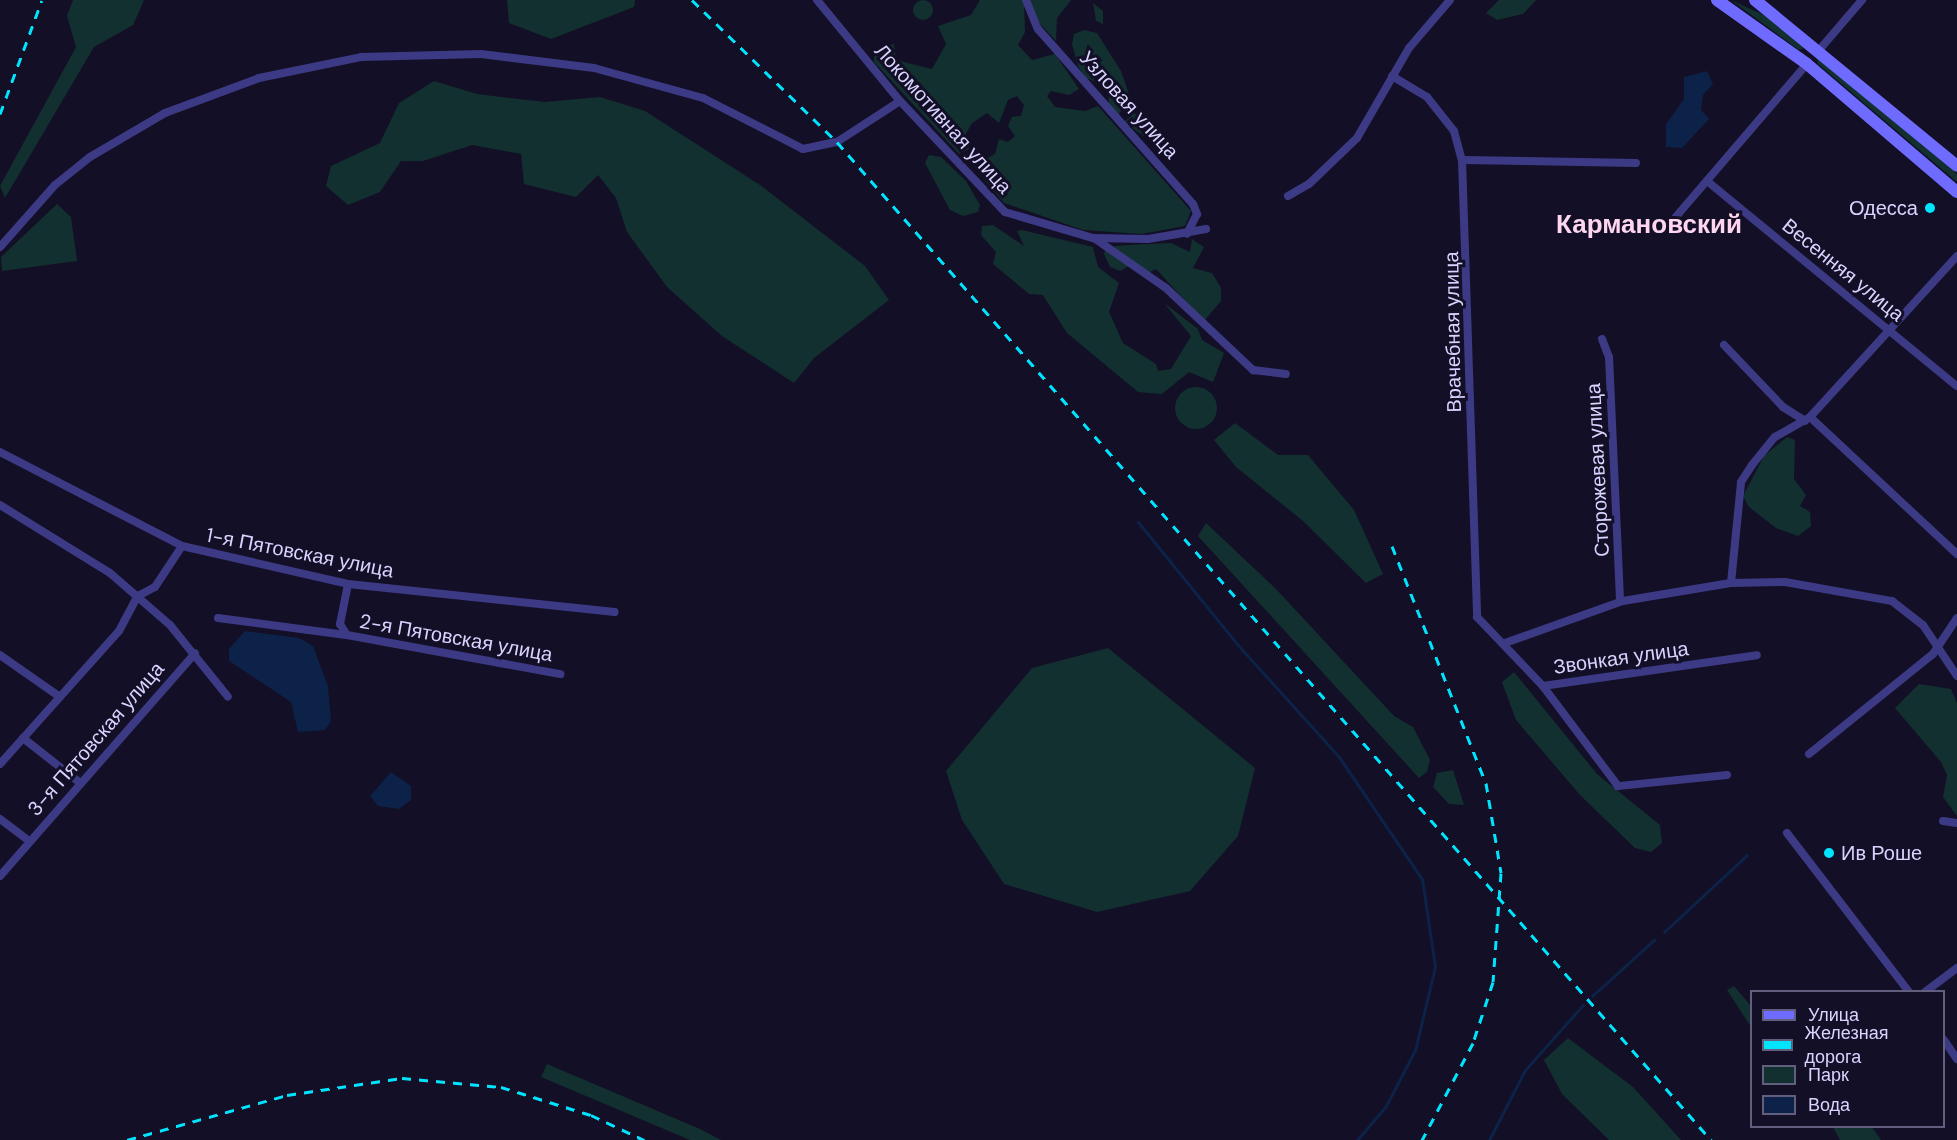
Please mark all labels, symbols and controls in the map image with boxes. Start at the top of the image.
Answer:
street label: Локомотивная улица [869,39,1017,199]
street label: Узловая улица [1075,46,1183,164]
place label: Одесса [1849,196,1918,220]
marker: Одесса [1923,201,1937,215]
district label: Кармановский [1556,209,1742,241]
street label: Весенняя улица [1777,214,1909,326]
street label: Врачебная улица [1440,251,1466,413]
street label: Сторожевая улица [1581,383,1615,557]
street label: 1-я Пятовская улица [204,523,396,583]
street label: 2-я Пятовская улица [358,609,554,667]
street label: Звонкая улица [1552,637,1690,679]
street label: 3-я Пятовская улица [23,657,169,821]
place label: Ив Роше [1841,841,1922,865]
marker: Ив Роше [1822,846,1836,860]
legend [1750,990,1945,1128]
text: Улица [1808,1003,1859,1027]
text: Железная дорога [1805,1021,1888,1069]
text: Парк [1808,1063,1849,1087]
text: Вода [1808,1093,1850,1117]

